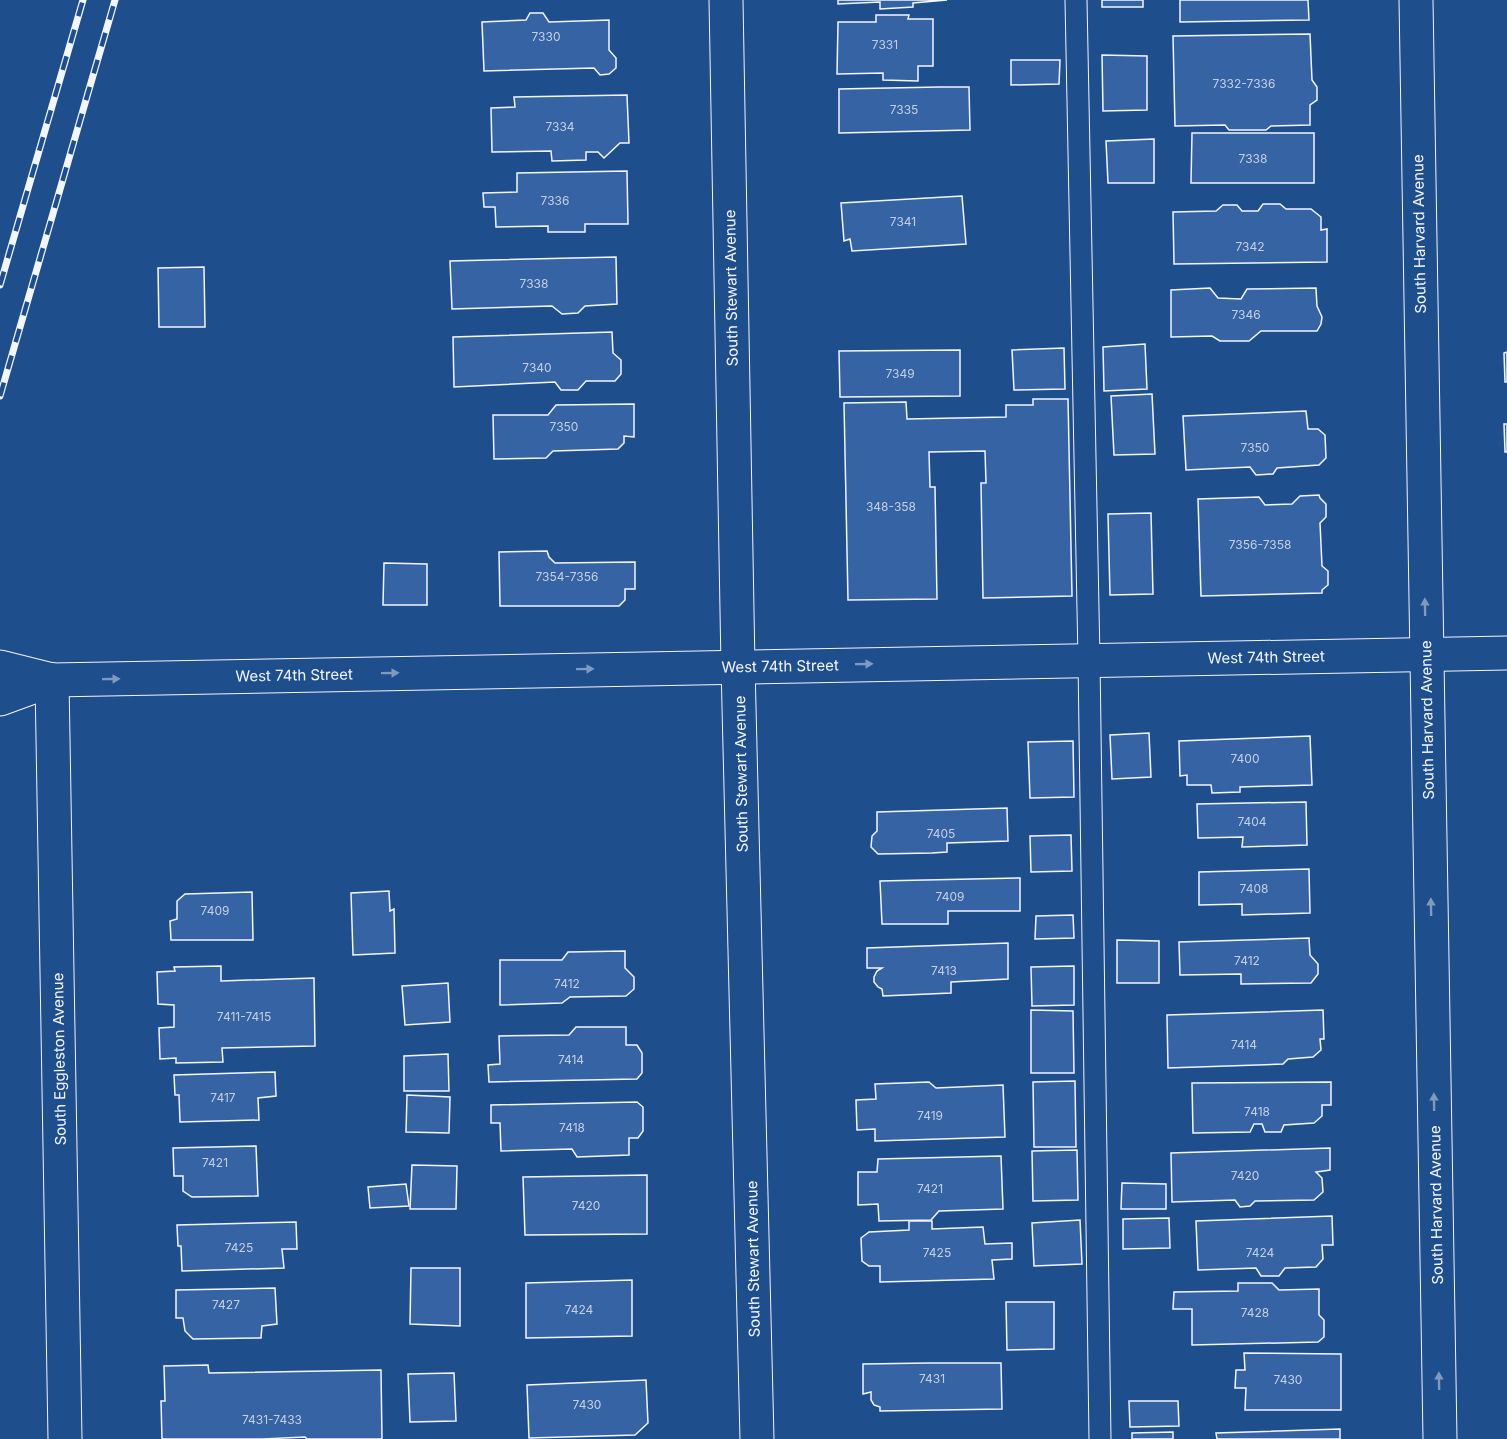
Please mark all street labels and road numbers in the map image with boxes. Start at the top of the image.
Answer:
street label: South Harvard Avenue [1408,154,1430,314]
street label: South Stewart Avenue [720,209,742,367]
street label: South Harvard Avenue [1416,640,1438,800]
street label: West 74th Street [1207,646,1325,668]
street label: West 74th Street [721,655,839,677]
street label: West 74th Street [235,664,353,686]
street label: South Stewart Avenue [730,695,752,853]
street label: South Eggleston Avenue [48,972,70,1146]
street label: South Harvard Avenue [1425,1125,1447,1285]
street label: South Stewart Avenue [742,1180,764,1338]

